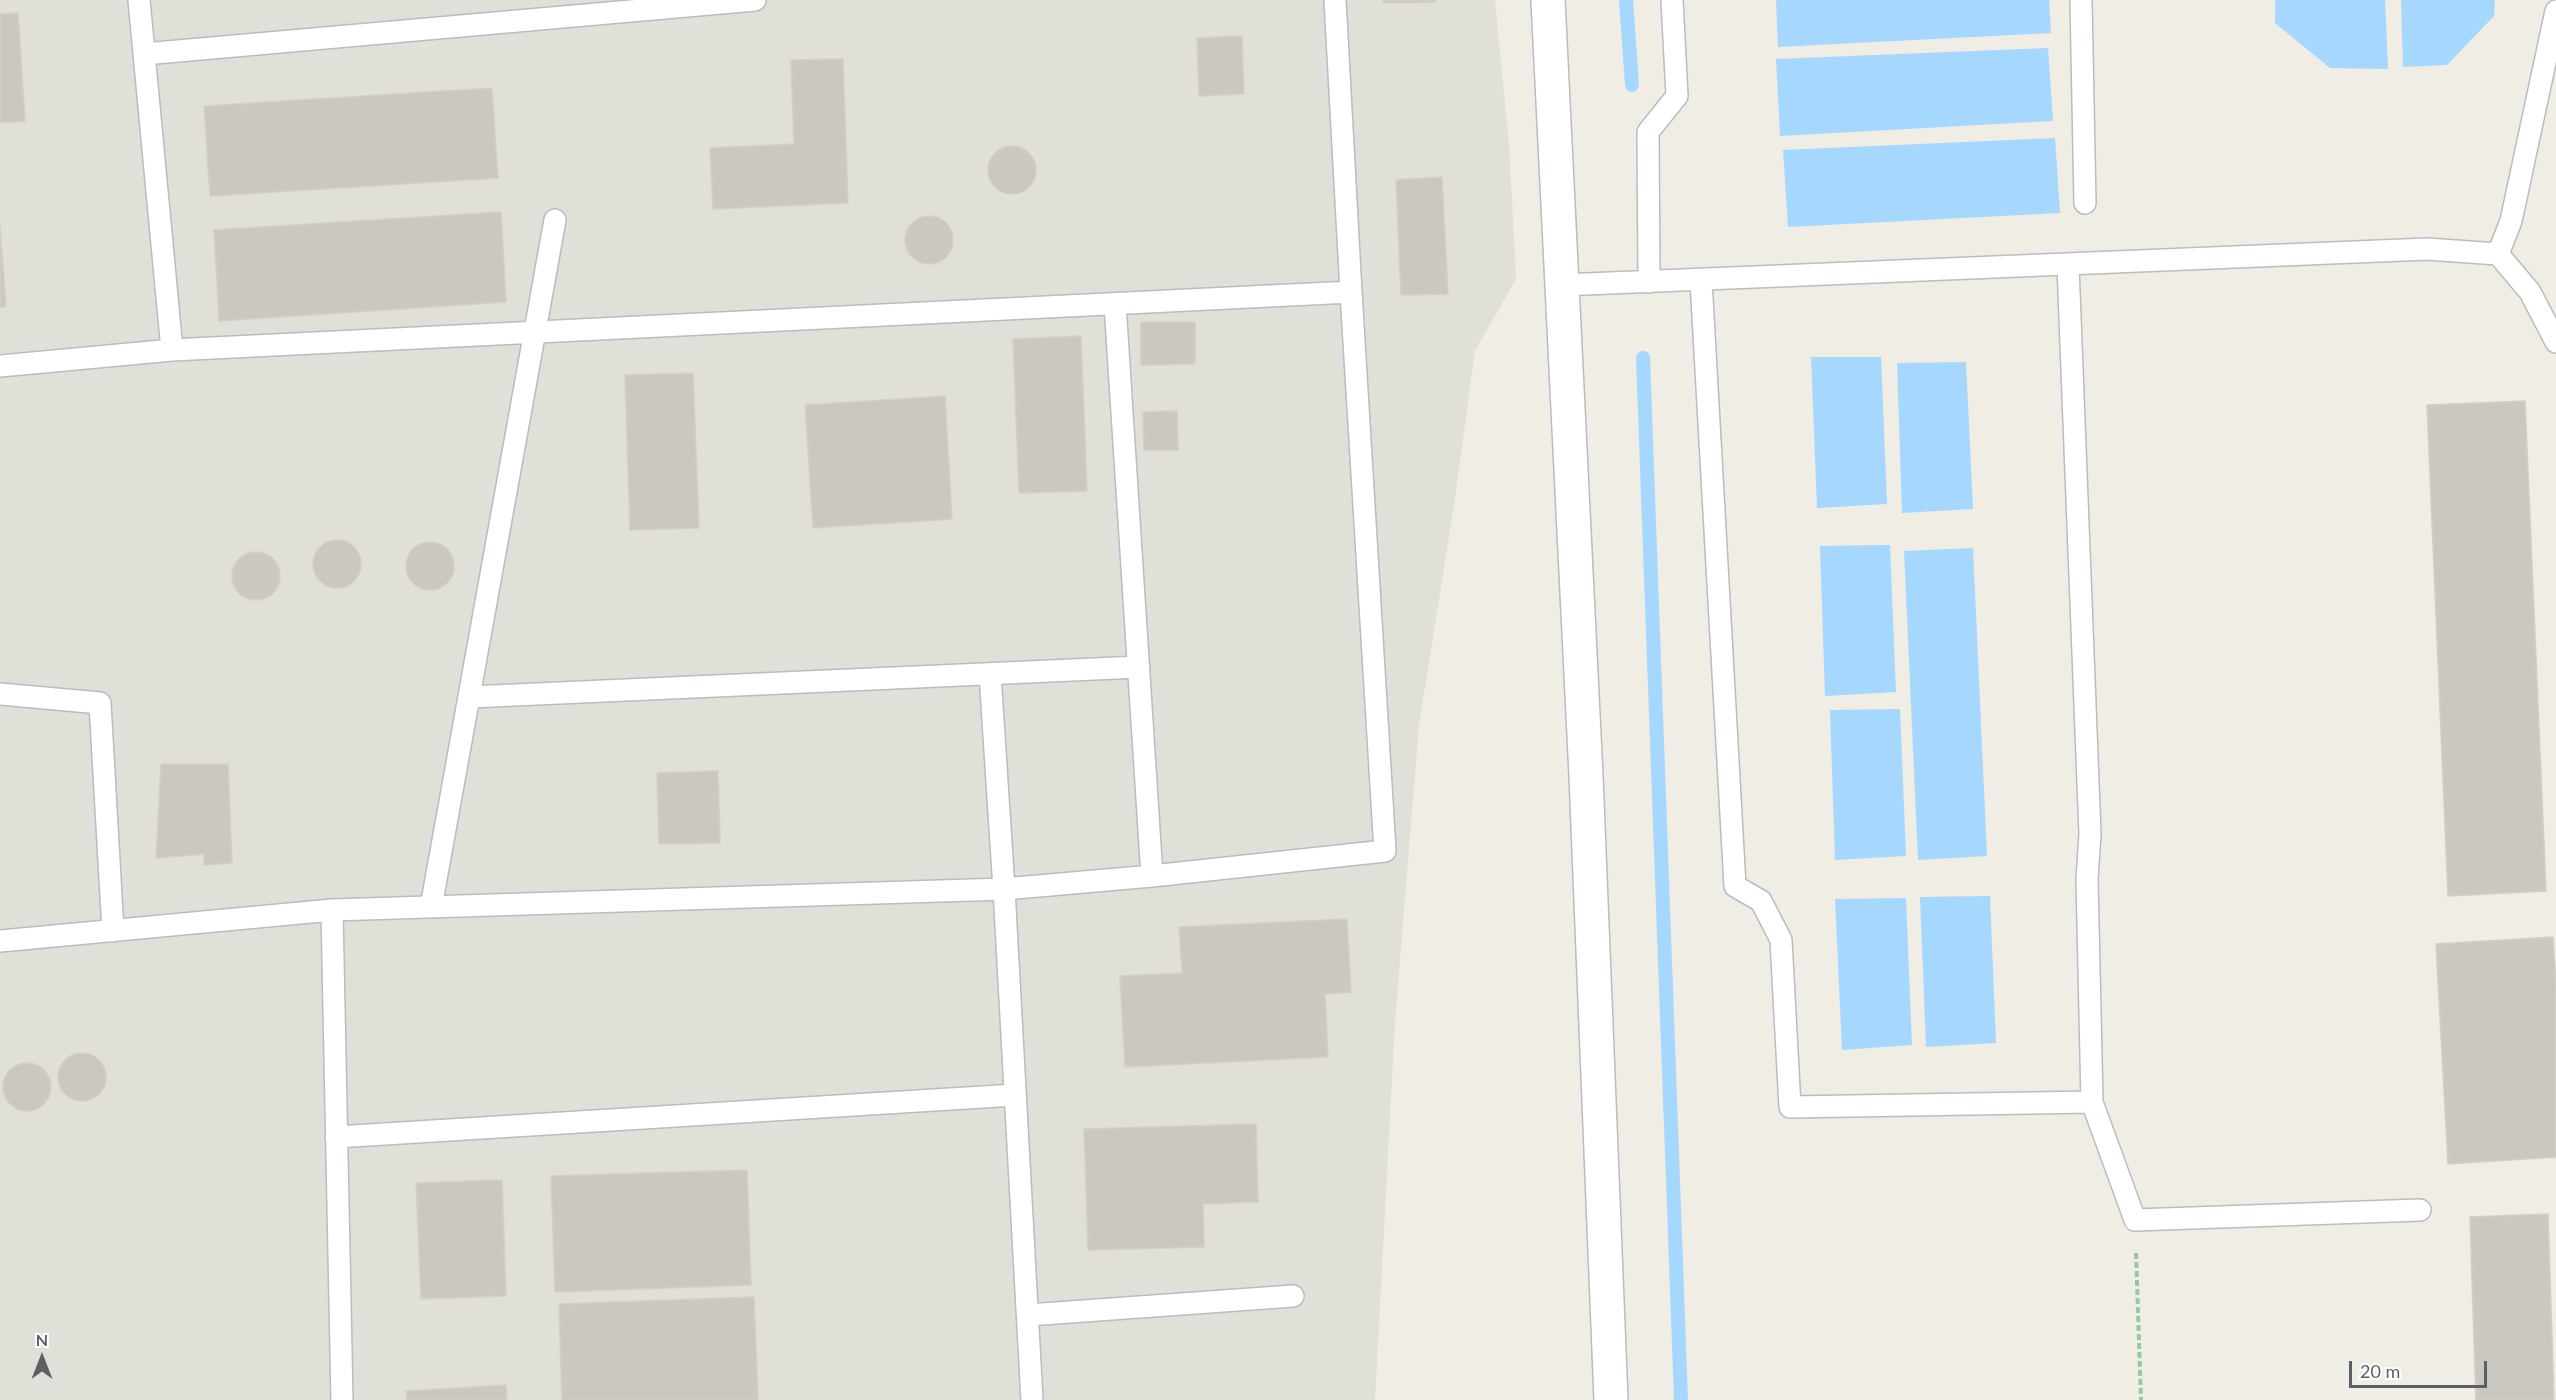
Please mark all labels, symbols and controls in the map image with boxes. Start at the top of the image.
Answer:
north arrow [12,1328,72,1388]
text: N [36,1330,48,1349]
scale bar [2352,1349,2490,1387]
text: 20 m [2360,1360,2400,1382]

